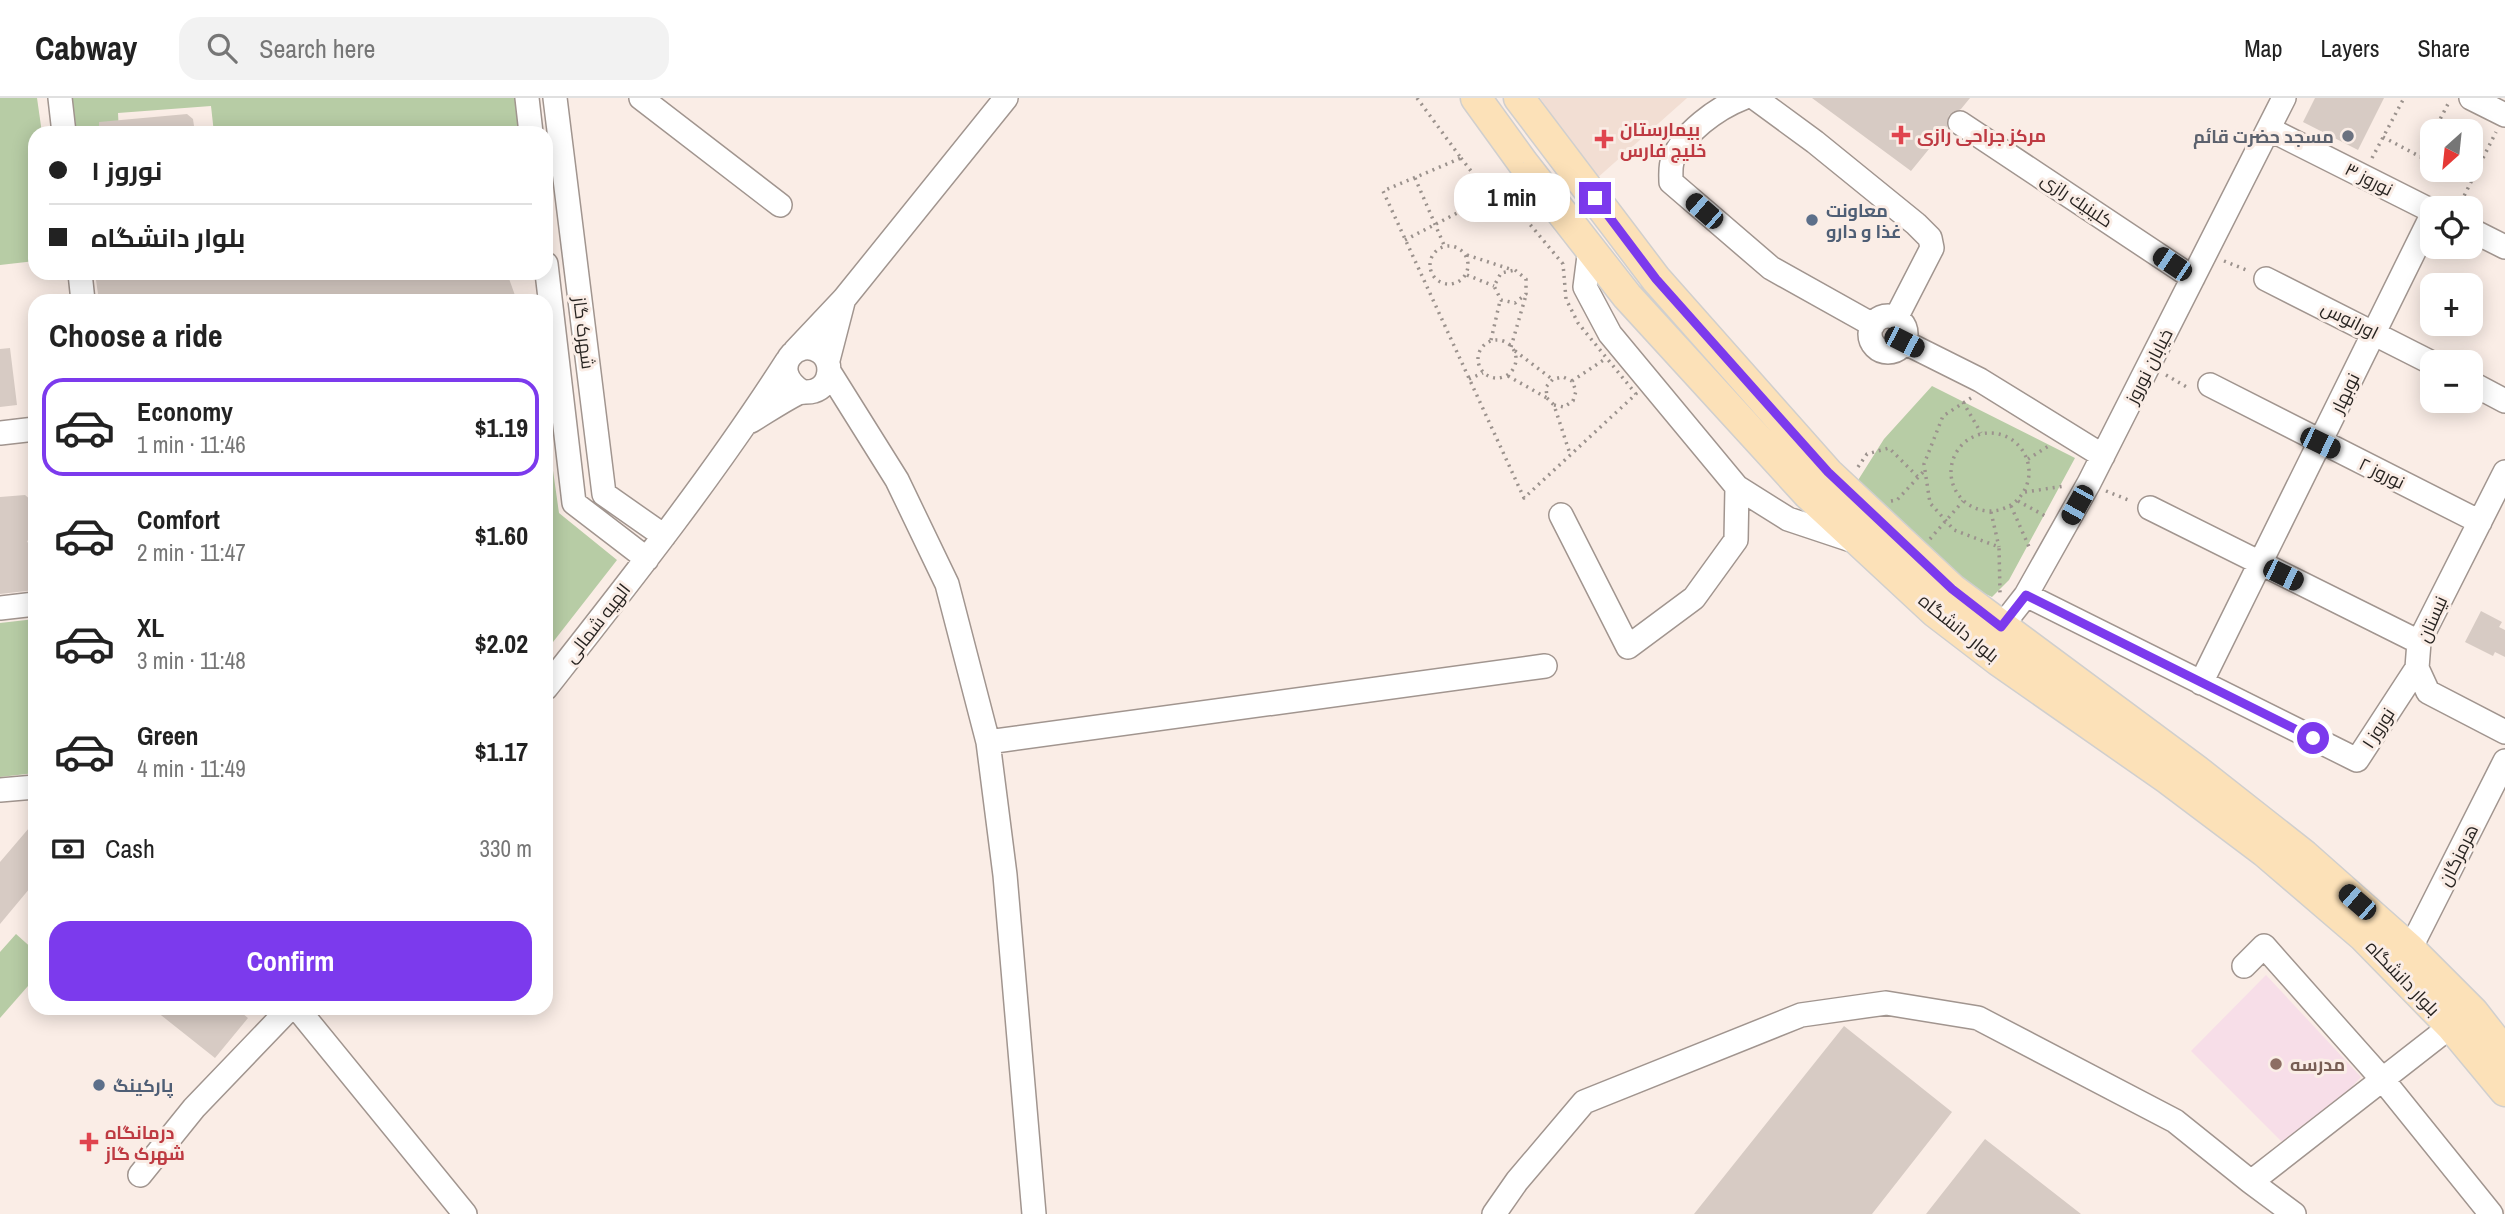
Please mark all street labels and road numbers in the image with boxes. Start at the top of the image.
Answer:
street label: نوروز ۳ [2341,156,2397,202]
street label: كلينيك رازی [2036,167,2118,233]
street label: شهرک گاز [567,294,601,371]
street label: اورانوس [2317,295,2383,345]
street label: خیابان نوروز [2119,324,2179,409]
street label: نوبهار [2324,369,2365,418]
street label: نوروز ۲ [2355,451,2409,495]
street label: الهیه شمالی [558,578,636,668]
street label: بلوار دانشگاه [1914,588,2004,668]
street label: نیستان [2411,592,2453,646]
street label: نوروز ۱ [2355,703,2401,753]
street label: هرمزگان [2432,820,2484,890]
street label: بلوار دانشگاه [2360,934,2446,1022]

